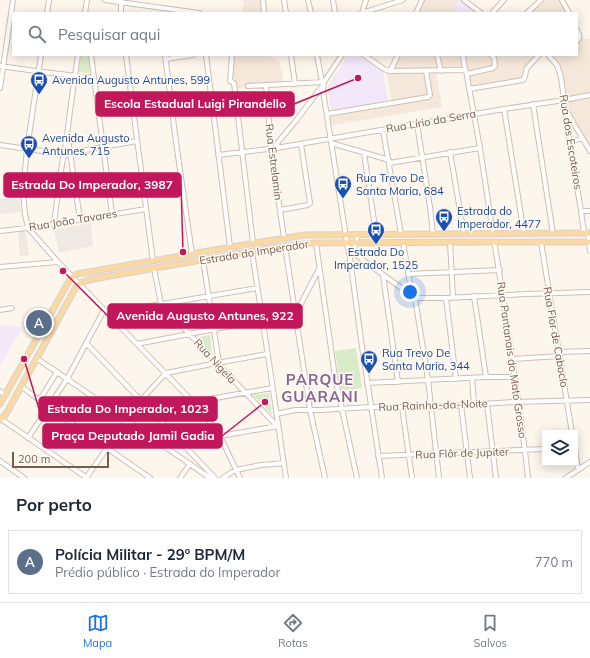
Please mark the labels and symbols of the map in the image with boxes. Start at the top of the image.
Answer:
bus stop icon: Avenida Augusto Antunes, 599 [29,70,49,95]
place label: Avenida Augusto Antunes, 599 [52,73,210,87]
callout: Escola Estadual Luigi Pirandello [96,92,294,116]
street label: Rua dos Escoteiros [557,93,585,191]
text: Escola Estadual Luigi Pirandello [104,96,286,111]
street label: Rua Lírio da Serra [385,106,477,136]
street label: Rua Estrelamin [262,123,286,201]
place label: Avenida Augusto Antunes, 715 [42,131,130,158]
bus stop icon: Avenida Augusto Antunes, 715 [19,134,39,159]
place label: Rua Trevo De Santa Maria, 684 [356,171,444,198]
callout: Estrada Do Imperador, 3987 [4,173,181,197]
bus stop icon: Rua Trevo De Santa Maria, 684 [333,174,353,199]
text: Estrada Do Imperador, 3987 [11,177,173,192]
place label: Estrada do Imperador, 4477 [457,204,541,231]
street label: Rua João Tavares [28,206,118,234]
bus stop icon: Estrada do Imperador, 4477 [434,207,454,232]
bus stop icon: Estrada Do Imperador, 1525 [366,220,386,245]
street label: Estrada do Imperador [198,236,310,268]
place label: Estrada Do Imperador, 1525 [334,245,418,272]
street label: Rua Pantanais do Mato Grosso [494,281,530,439]
your location [400,282,420,302]
street label: Rua Flor de Caboclo [540,286,572,388]
callout: Avenida Augusto Antunes, 922 [108,304,302,328]
pin: A [26,308,52,338]
text: Avenida Augusto Antunes, 922 [116,308,294,323]
street label: Rua Nigela [191,336,239,386]
place label: Rua Trevo De Santa Maria, 344 [382,346,470,373]
bus stop icon: Rua Trevo De Santa Maria, 344 [359,349,379,374]
district label: PARQUE GUARANI [281,370,359,406]
street label: Rua Rainha-da-Noite [378,396,488,414]
callout: Estrada Do Imperador, 1023 [39,397,217,421]
text: Estrada Do Imperador, 1023 [47,401,209,416]
callout: Praça Deputado Jamil Gadia [43,424,222,448]
text: Praça Deputado Jamil Gadia [51,428,215,443]
street label: Rua Flôr de Jupiter [415,444,509,462]
scale bar [12,450,109,469]

